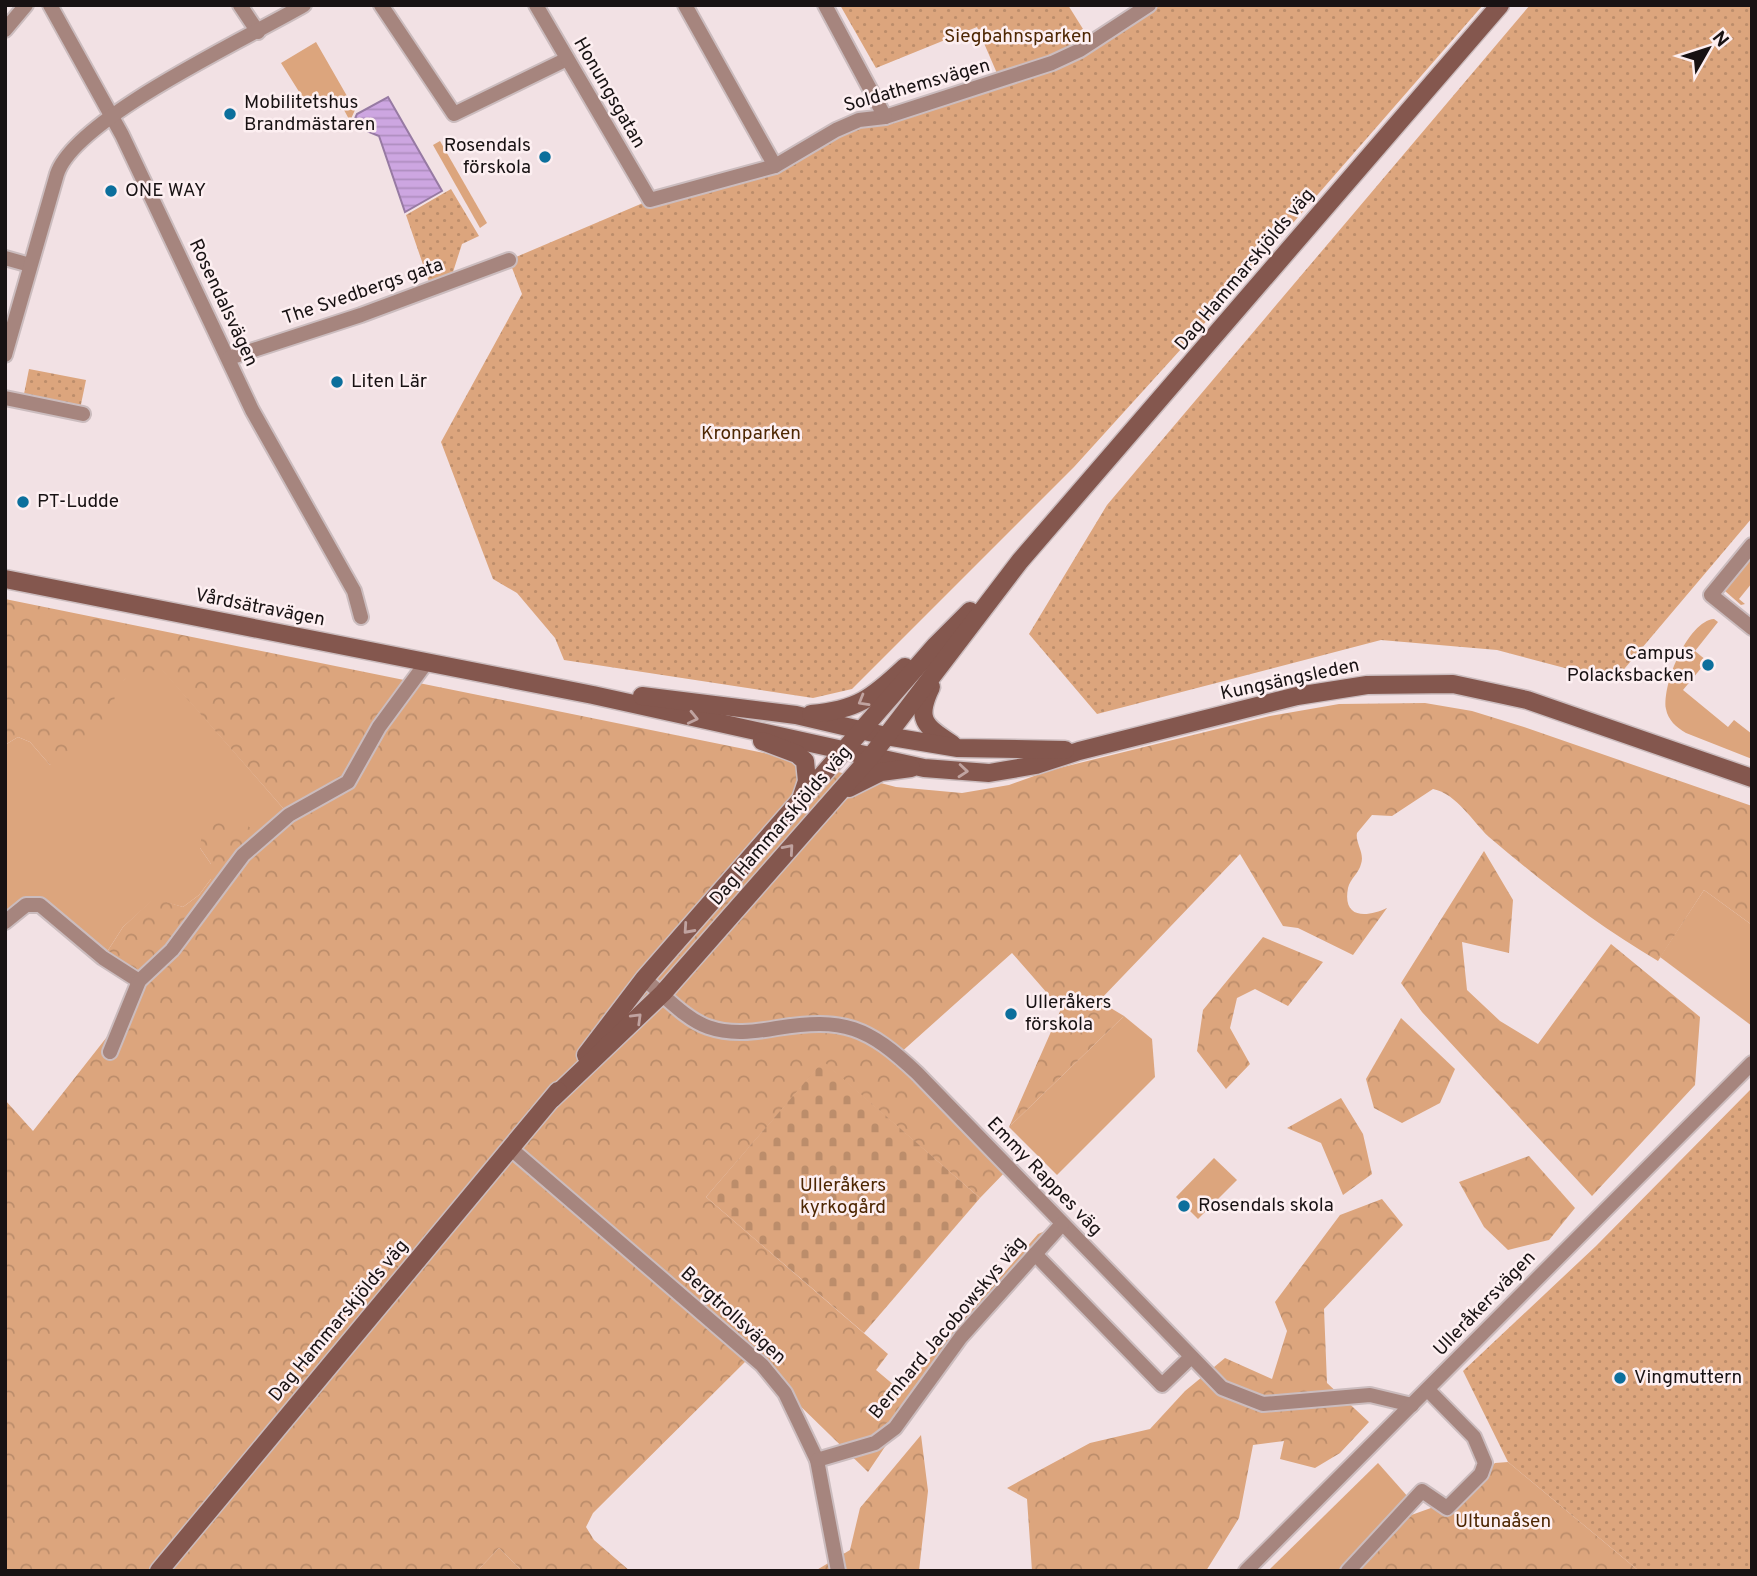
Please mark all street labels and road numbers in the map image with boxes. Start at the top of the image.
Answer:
street label: Honungsgatan [568,33,650,153]
street label: Soldathemsvägen [841,54,993,118]
street label: Dag Hammarskjölds väg [1170,184,1320,356]
street label: Rosendalsvägen [183,235,263,371]
street label: The Svedbergs gata [279,253,447,331]
street label: Vårdsätravägen [193,584,327,632]
street label: Kungsängsleden [1218,654,1362,706]
street label: Dag Hammarskjölds väg [705,741,857,911]
street label: Emmy Rappes väg [981,1113,1107,1241]
street label: Bernhard Jacobowskys väg [864,1232,1032,1424]
street label: Dag Hammarskjölds väg [264,1235,414,1407]
street label: Ulleråkersvägen [1429,1246,1541,1362]
street label: Bergtrollsvägen [675,1262,791,1370]

